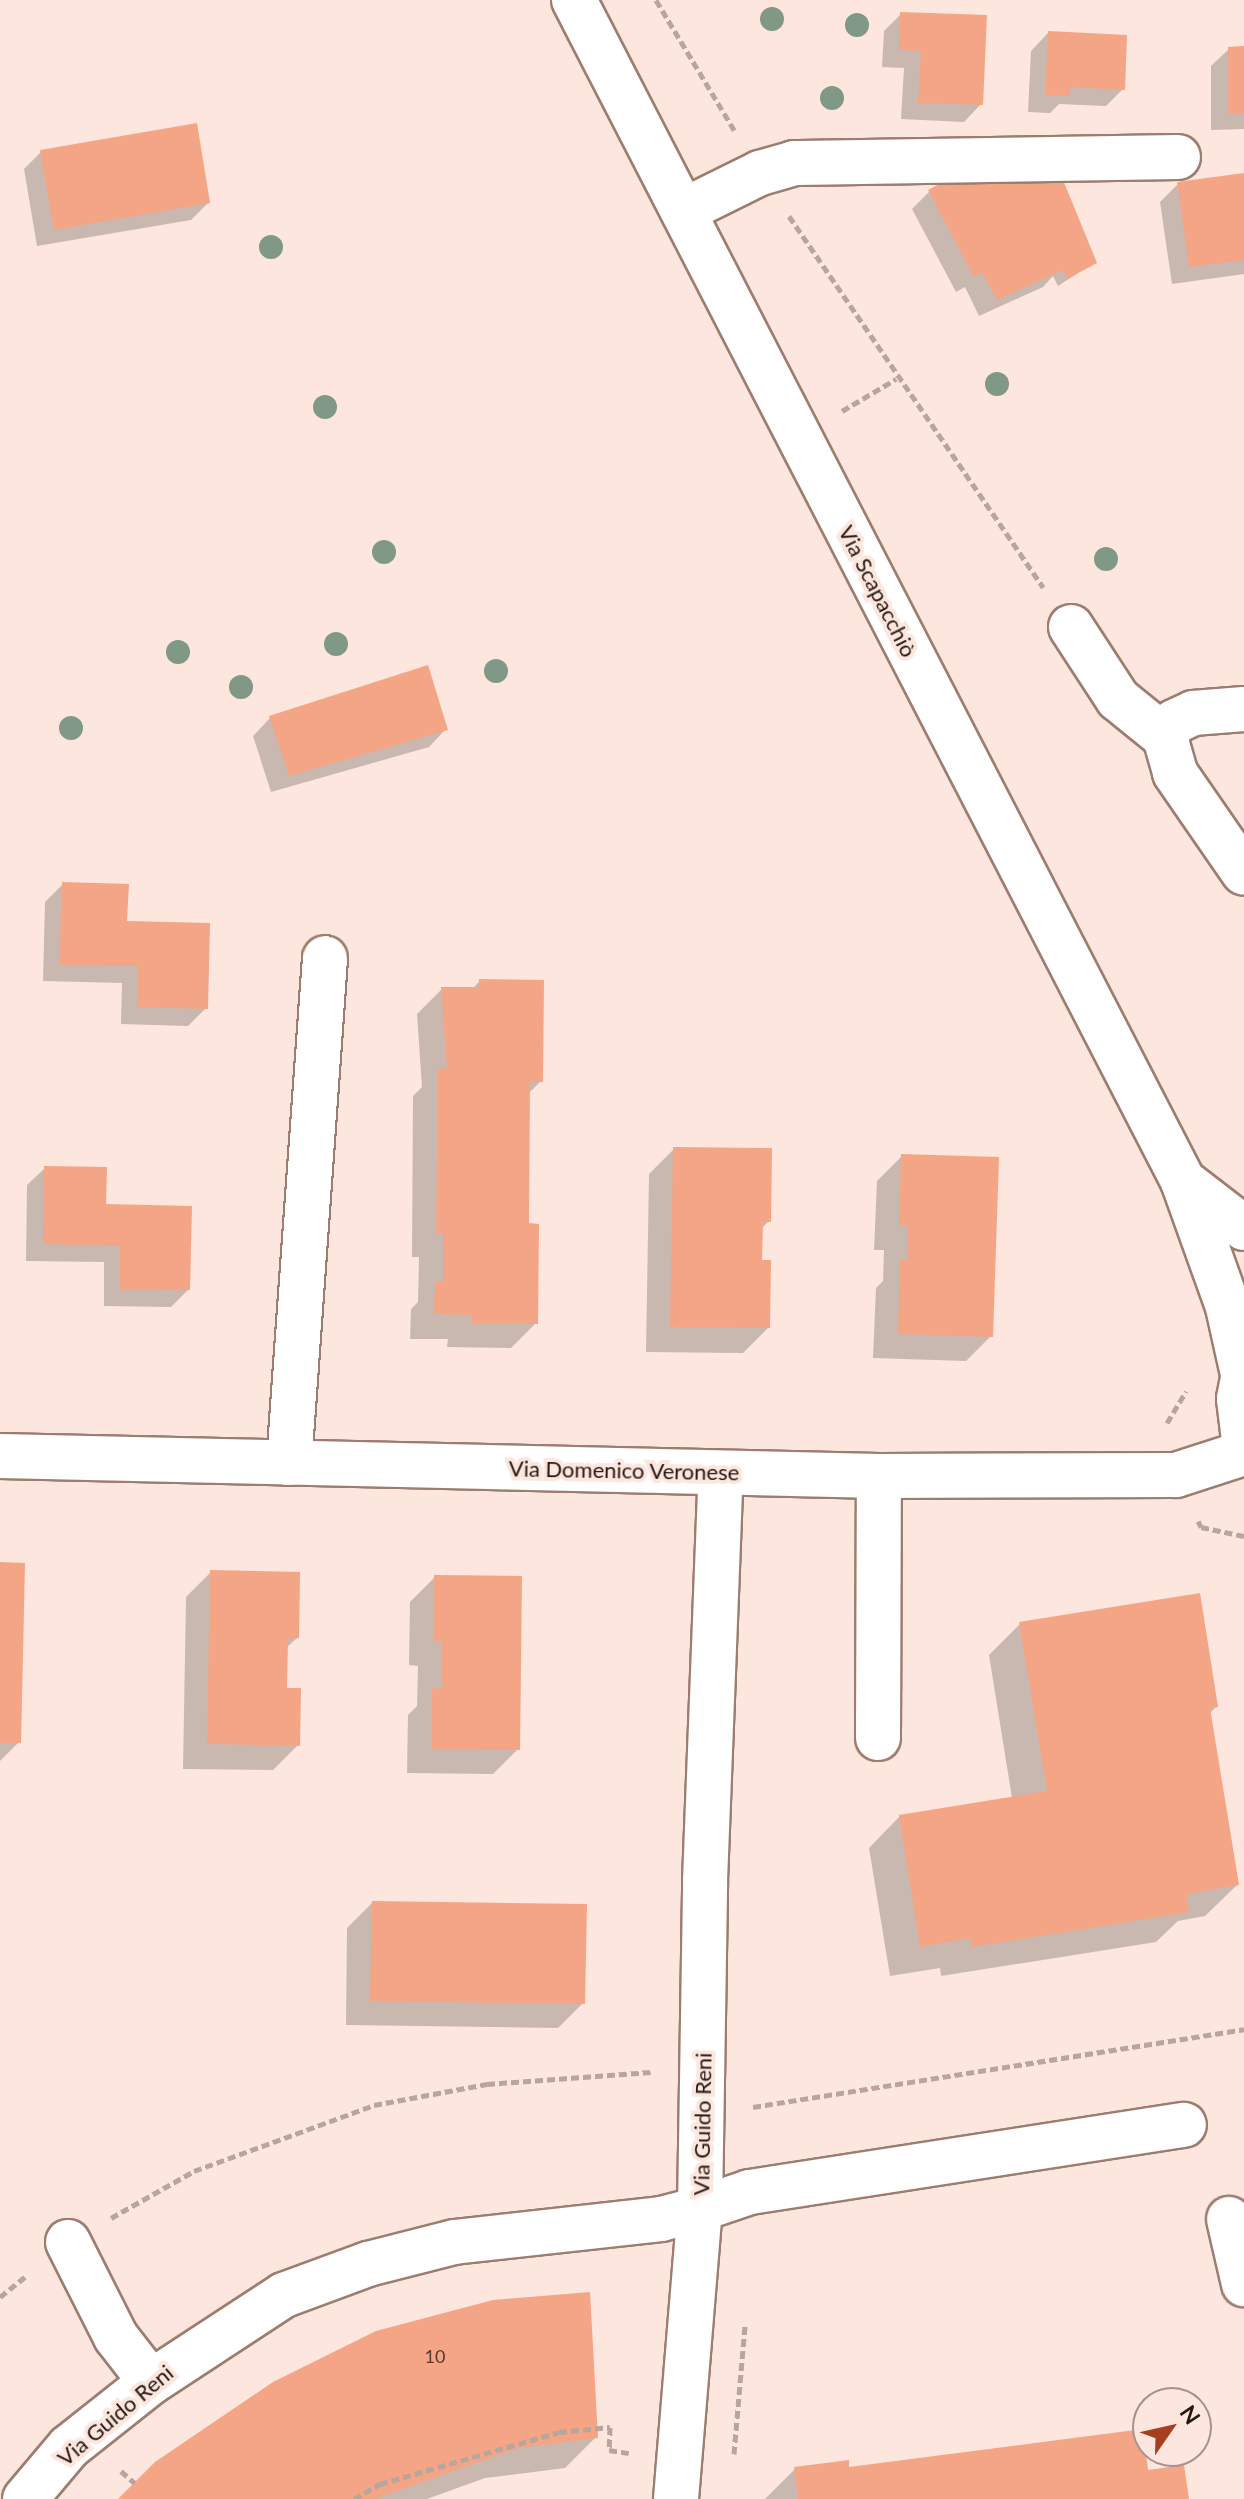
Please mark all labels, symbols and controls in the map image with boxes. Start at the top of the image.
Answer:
street label: Via Scapacchiò [834,521,922,661]
street label: Via Domenico Veronese [508,1455,740,1485]
street label: Via Guido Reni [688,2052,716,2196]
house number: 10 [425,2345,445,2367]
street label: Via Guido Reni [52,2359,178,2471]
north arrow [1132,2387,1212,2467]
text: N [1175,2400,1207,2429]

